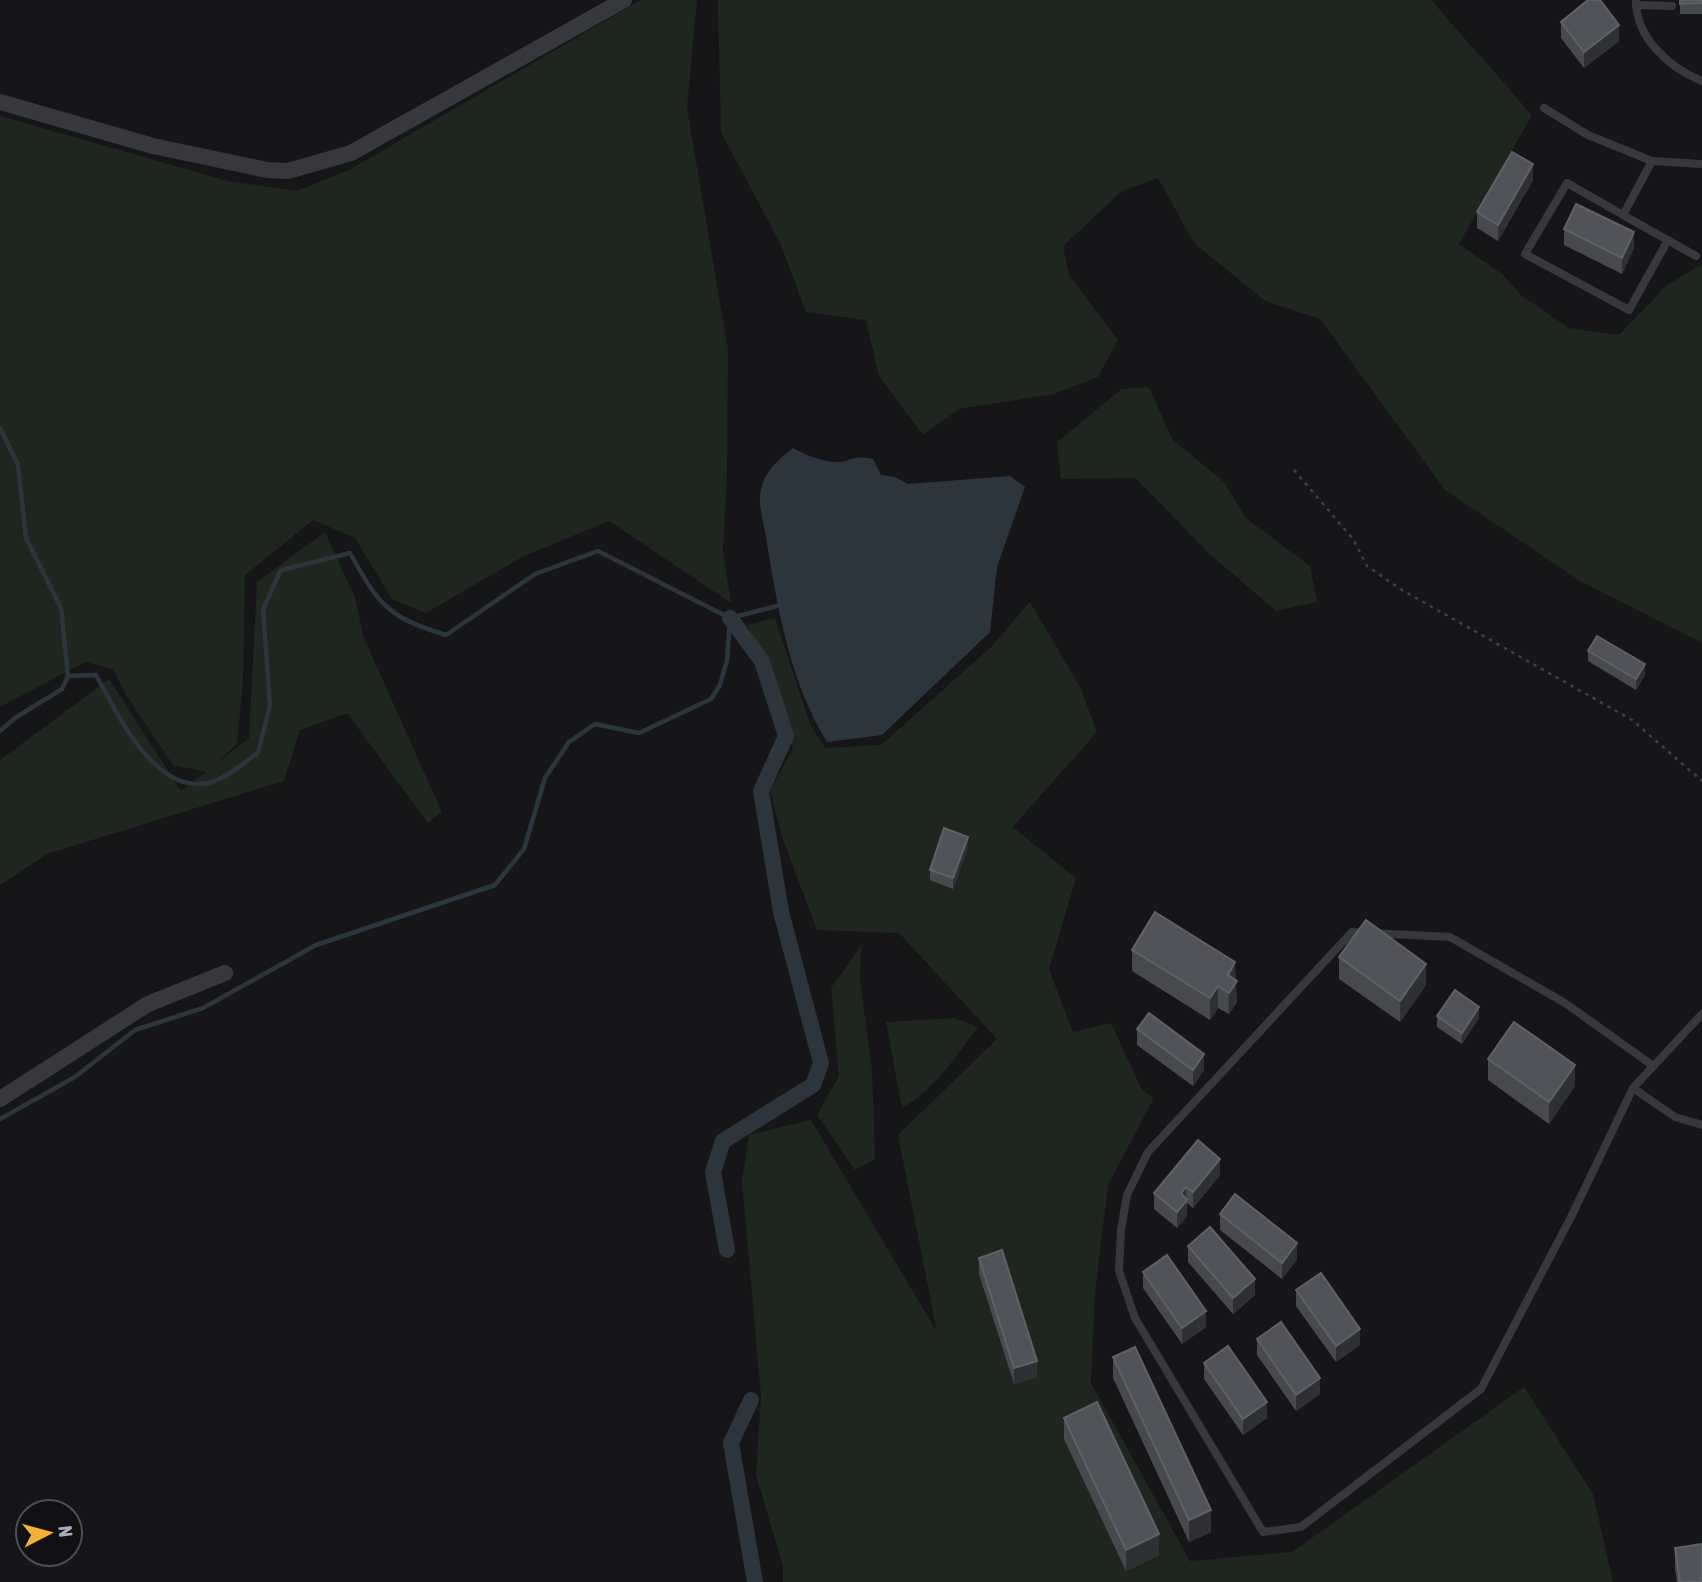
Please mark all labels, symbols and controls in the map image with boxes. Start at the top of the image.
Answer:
north arrow [14,1498,84,1568]
text: N [54,1524,77,1538]

